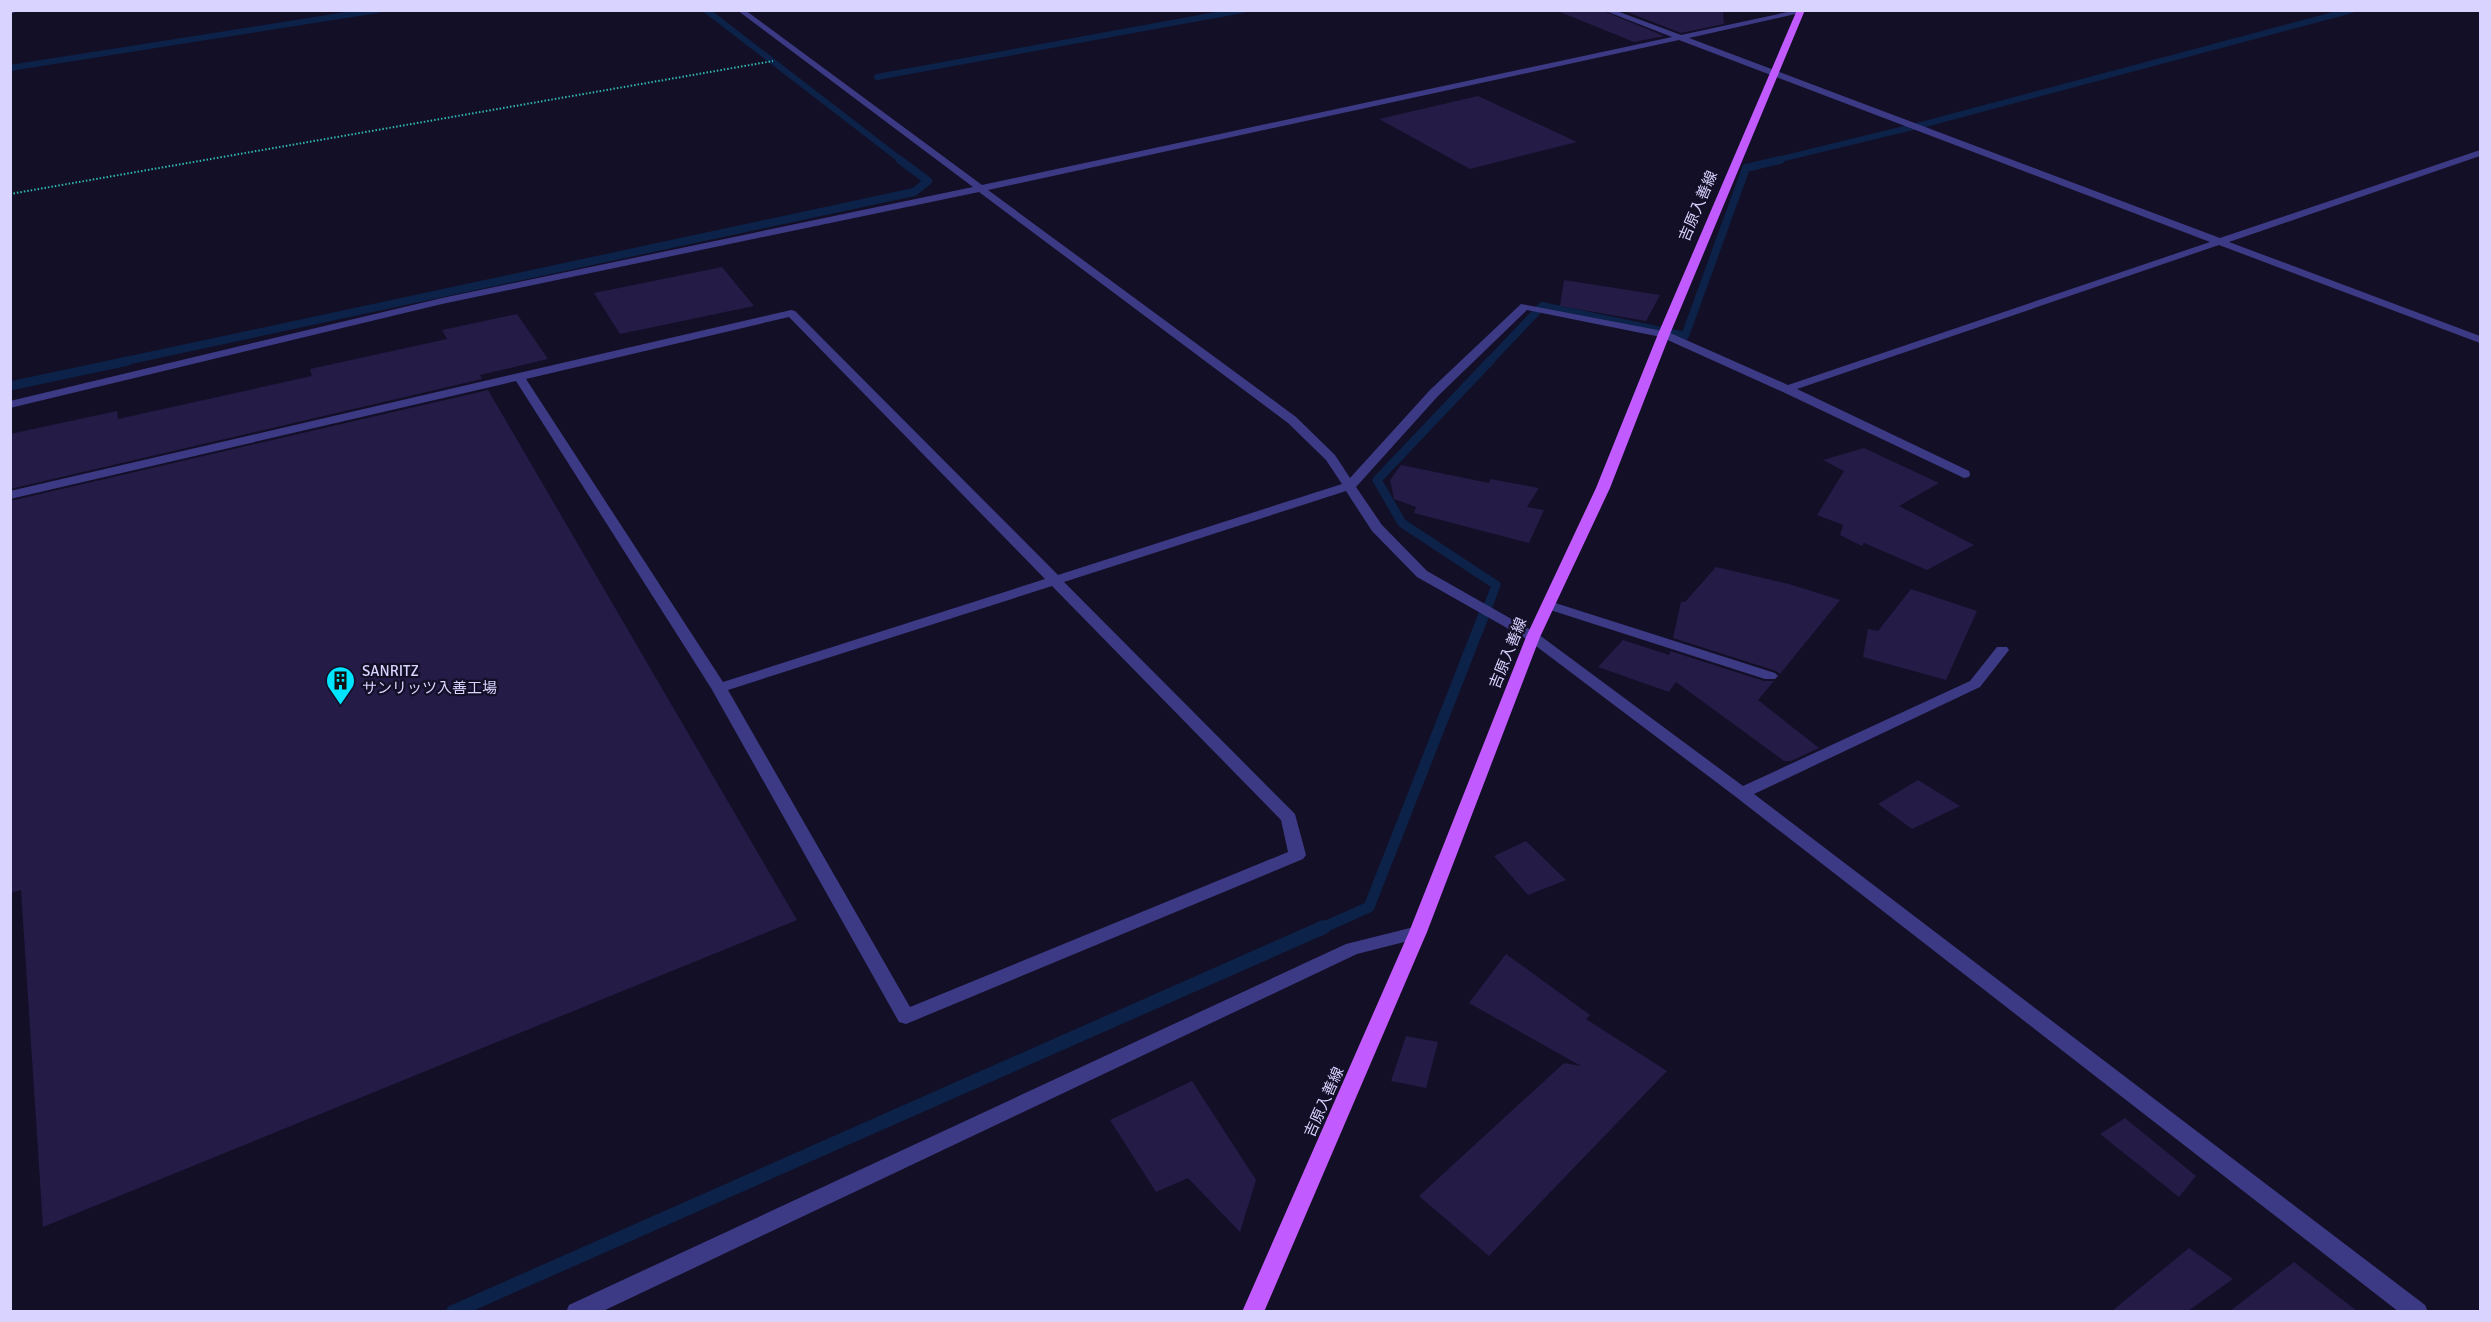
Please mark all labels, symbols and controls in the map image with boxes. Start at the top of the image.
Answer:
street label: 吉原入善線 [1675,168,1721,244]
street label: 吉原入善線 [1486,615,1530,691]
place label: SANRITZ サンリッツ入善工場 [362,662,497,697]
building icon: SANRITZ サンリッツ入善工場 [325,664,357,706]
street label: 吉原入善線 [1301,1064,1347,1140]

